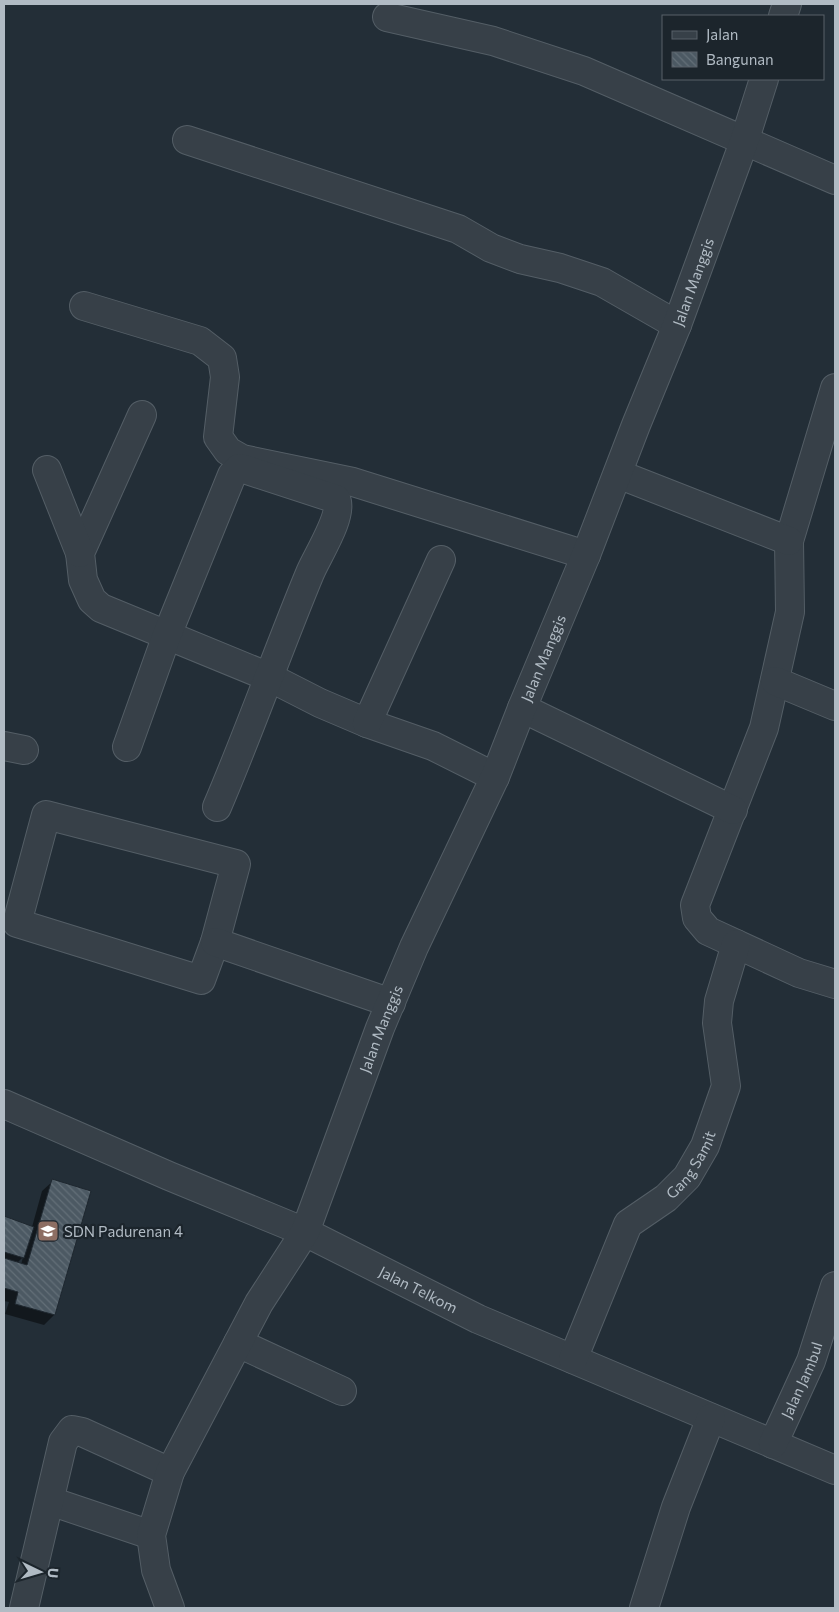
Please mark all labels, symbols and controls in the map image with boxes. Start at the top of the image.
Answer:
legend [662,15,824,80]
text: Jalan [706,25,738,43]
text: Bangunan [706,50,774,68]
street label: Jalan Manggis [668,235,717,329]
street label: Jalan Manggis [517,612,569,704]
street label: Jalan Manggis [355,982,406,1075]
street label: Gang Samit [662,1128,719,1202]
school or university icon: SDN Padurenan 4 [36,1219,60,1243]
place label: SDN Padurenan 4 [64,1222,183,1240]
street label: Jalan Telkom [376,1262,461,1316]
street label: Jalan Jambul [777,1340,826,1421]
north arrow [15,1547,65,1597]
text: U [45,1567,62,1579]

